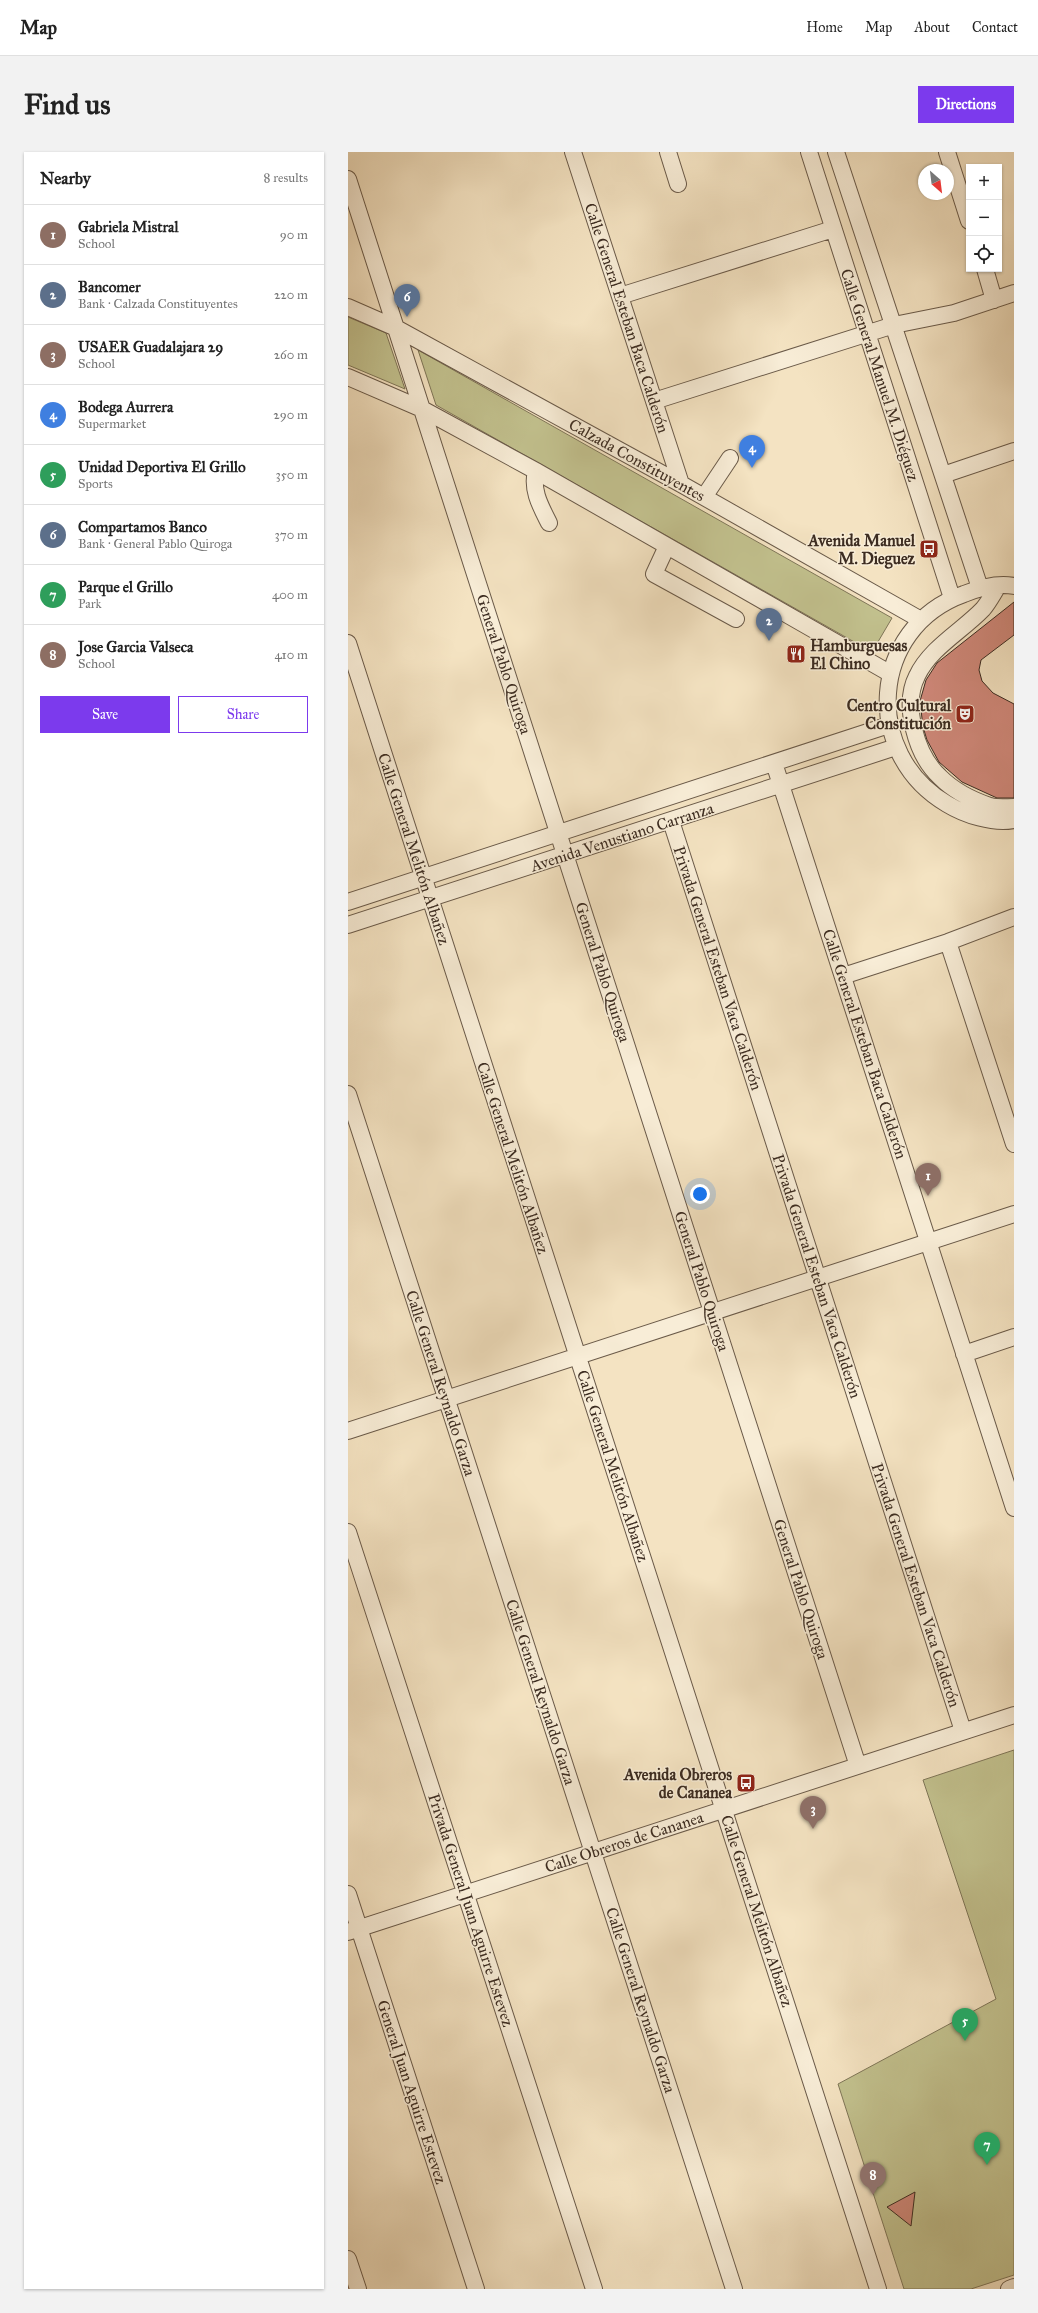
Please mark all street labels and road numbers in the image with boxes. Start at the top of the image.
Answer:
street label: Calle General Esteban Baca Calderón [581,201,673,436]
street label: Calle General Manuel M. Diéguez [836,266,924,485]
street label: Calzada Constituyentes [566,415,709,505]
street label: General Pablo Quiroga [471,592,536,737]
street label: Calle General Melitón Albañez [374,751,454,948]
street label: Avenida Venustiano Carranza [527,798,716,876]
street label: Privada General Esteban Vaca Calderón [670,844,767,1093]
street label: General Pablo Quiroga [570,900,635,1045]
street label: Calle General Esteban Baca Calderón [819,927,911,1162]
street label: Calle General Melitón Albañez [473,1060,553,1257]
street label: Privada General Esteban Vaca Calderón [769,1152,866,1401]
street label: General Pablo Quiroga [669,1209,734,1354]
street label: Calle General Reynaldo Garza [402,1288,480,1478]
street label: Calle General Melitón Albañez [573,1368,653,1565]
street label: Privada General Esteban Vaca Calderón [868,1461,965,1710]
street label: General Pablo Quiroga [768,1517,833,1662]
street label: Calle General Reynaldo Garza [502,1597,580,1787]
street label: Privada General Juan Aguirre Estevez [423,1791,518,2030]
street label: Calle Obreros de Cananea [542,1807,706,1877]
street label: Calle General Melitón Albañez [717,1813,797,2010]
street label: Calle General Reynaldo Garza [602,1905,680,2095]
street label: General Juan Aguirre Estevez [372,1998,451,2187]

